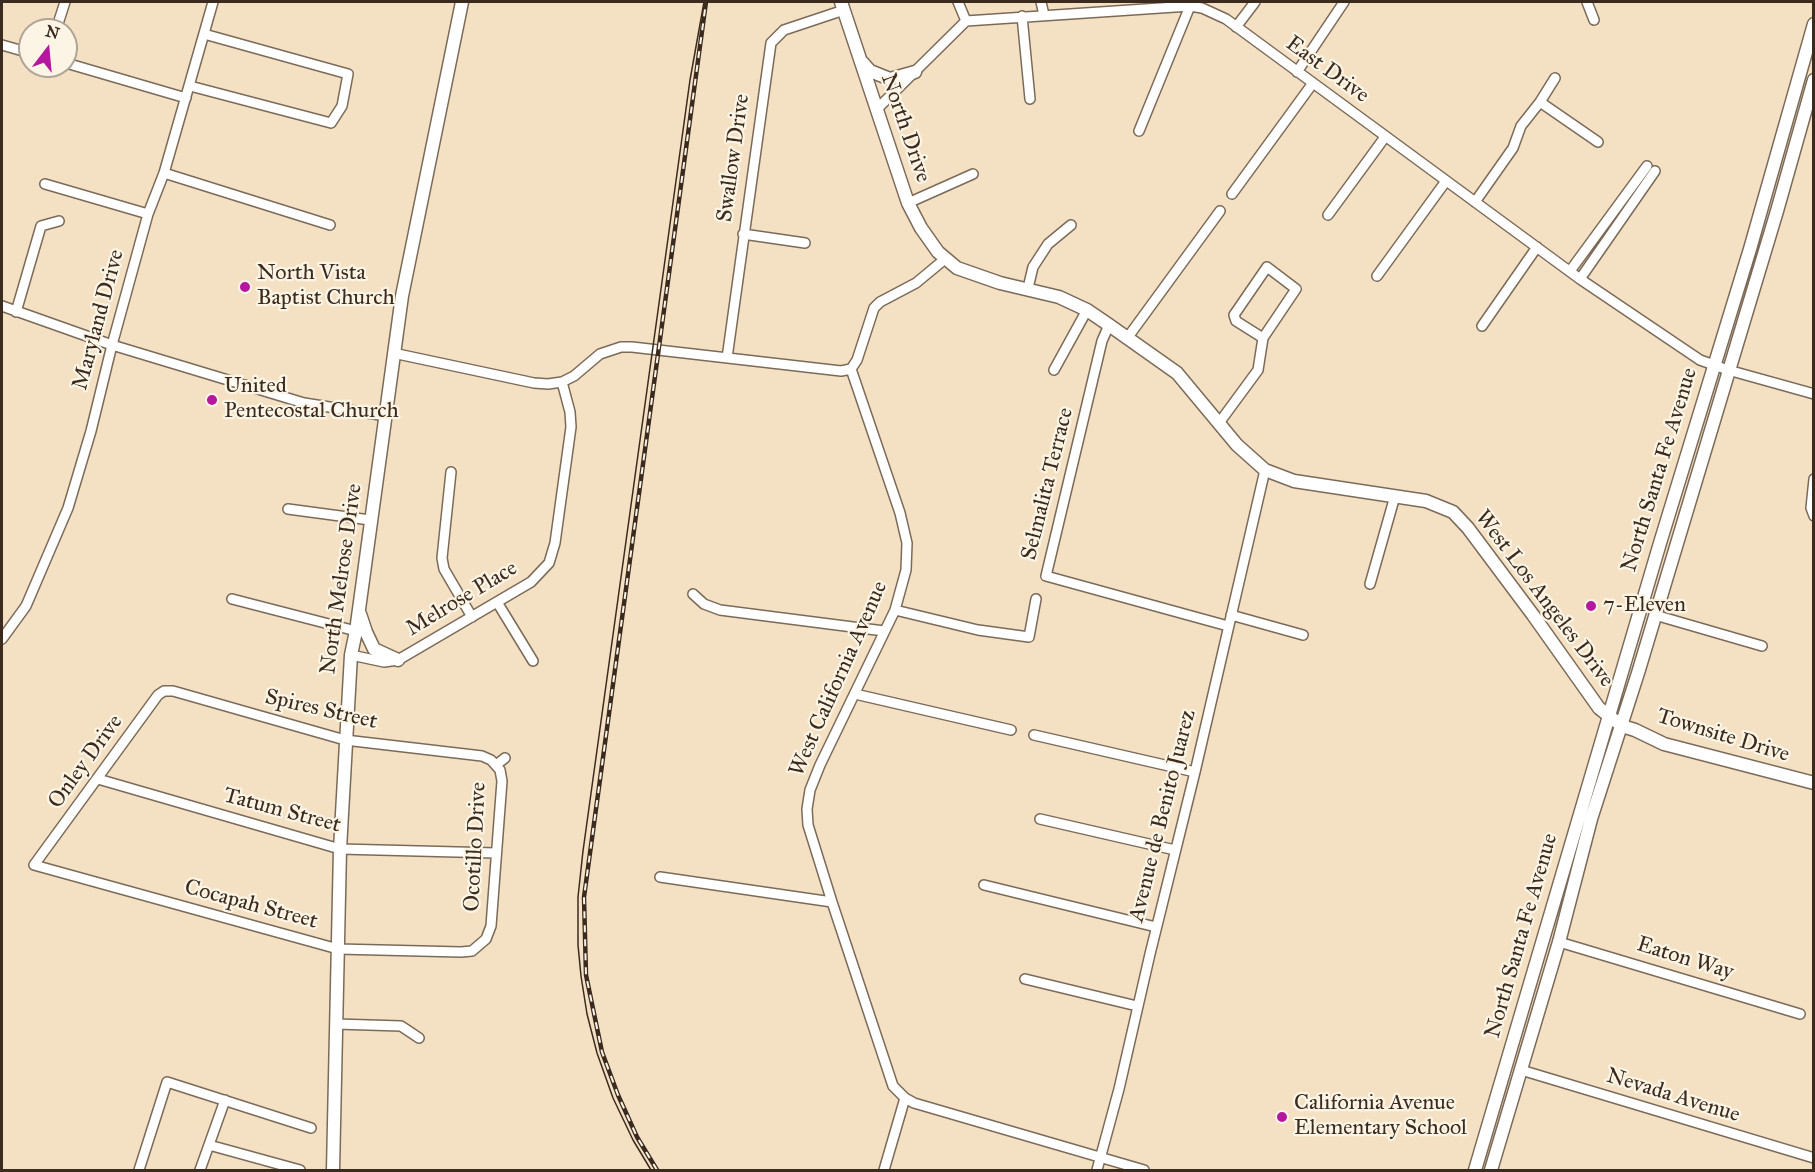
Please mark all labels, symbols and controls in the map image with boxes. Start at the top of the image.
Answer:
north arrow [18,18,78,78]
text: N [43,21,62,43]
street label: East Drive [1280,31,1374,109]
street label: North Drive [874,70,936,186]
street label: Swallow Drive [712,92,756,224]
street label: Maryland Drive [68,247,130,393]
place label: North Vista Baptist Church [257,261,395,312]
marker: North Vista Baptist Church [238,280,252,294]
street label: North Santa Fe Avenue [1616,365,1704,575]
place label: United Pentecostal Church [224,374,399,426]
marker: United Pentecostal Church [205,393,219,407]
street label: Selmalita Terrace [1016,405,1080,563]
street label: North Melrose Drive [316,482,368,676]
street label: West Los Angeles Drive [1469,505,1619,693]
street label: Melrose Place [402,555,522,643]
street label: West California Avenue [784,577,894,781]
place label: 7-Eleven [1603,593,1686,619]
marker: 7-Eleven [1584,599,1598,613]
street label: Spires Street [262,684,380,736]
street label: Townsite Drive [1654,703,1792,769]
street label: Avenue de Benito Juarez [1124,707,1202,925]
street label: Onley Drive [43,710,129,814]
street label: Ocotillo Drive [459,781,493,913]
street label: Tatum Street [220,783,344,839]
street label: North Santa Fe Avenue [1480,831,1564,1041]
street label: Cocapah Street [182,875,320,935]
street label: Eaton Way [1633,932,1737,986]
street label: Nevada Avenue [1603,1063,1743,1129]
place label: California Avenue Elementary School [1294,1091,1467,1142]
marker: California Avenue Elementary School [1275,1110,1289,1124]

